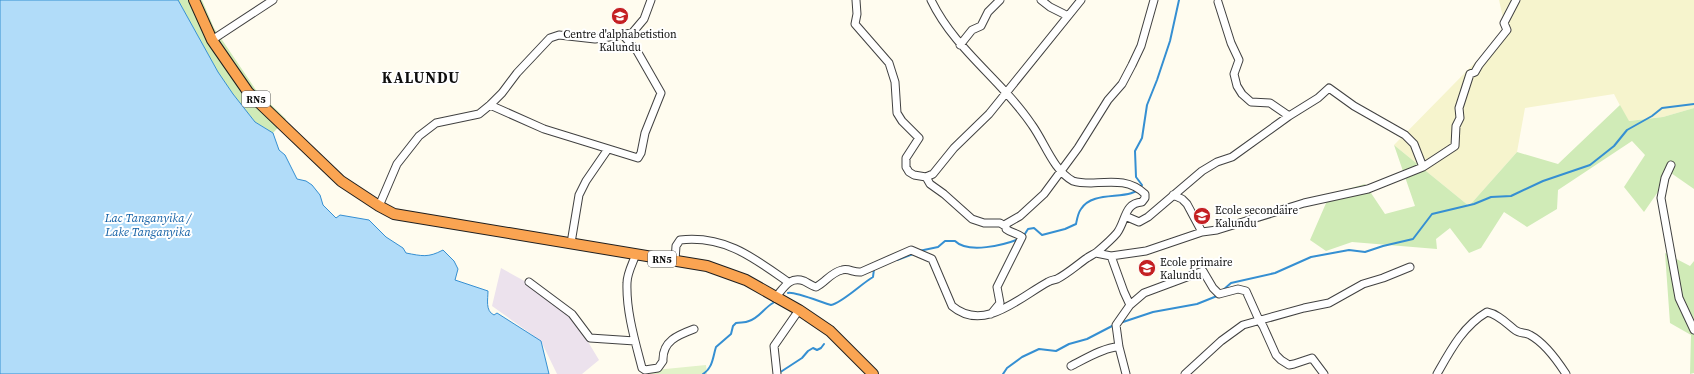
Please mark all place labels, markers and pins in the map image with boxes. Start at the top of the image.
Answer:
school or university icon: Centre d'alphabetistion Kalundu [610,6,630,26]
place label: Centre d'alphabetistion Kalundu [563,27,677,55]
place label: Ecole secondaire Kalundu [1215,203,1298,231]
school or university icon: Ecole secondaire Kalundu [1192,206,1212,226]
place label: Ecole primaire Kalundu [1160,255,1233,283]
school or university icon: Ecole primaire Kalundu [1137,258,1157,278]

